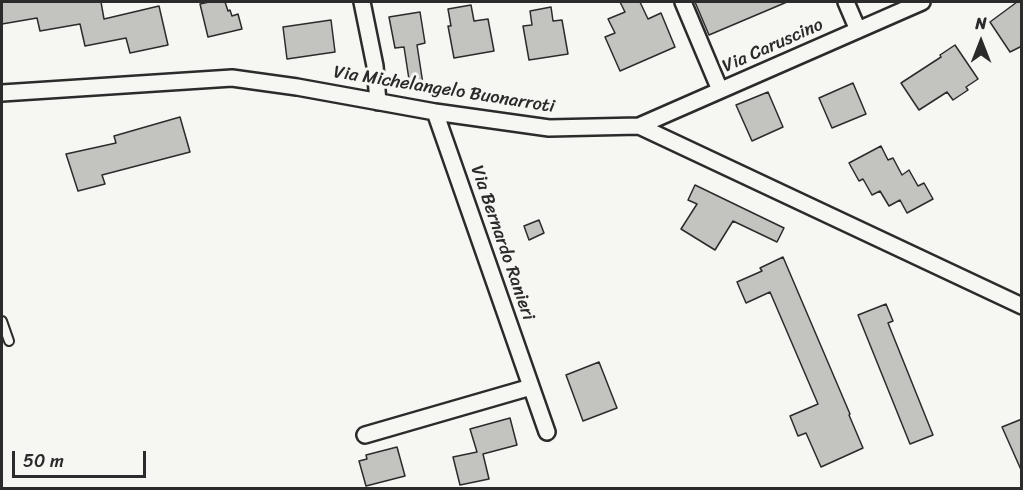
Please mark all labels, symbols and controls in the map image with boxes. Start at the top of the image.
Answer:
text: N [975,9,987,38]
north arrow [951,12,1011,72]
street label: Via Caruscino [719,14,827,78]
street label: Via Michelangelo Buonarroti [332,62,556,118]
street label: Via Bernardo Ranieri [465,163,539,323]
scale bar [15,439,148,477]
text: 50 m [23,445,64,477]

